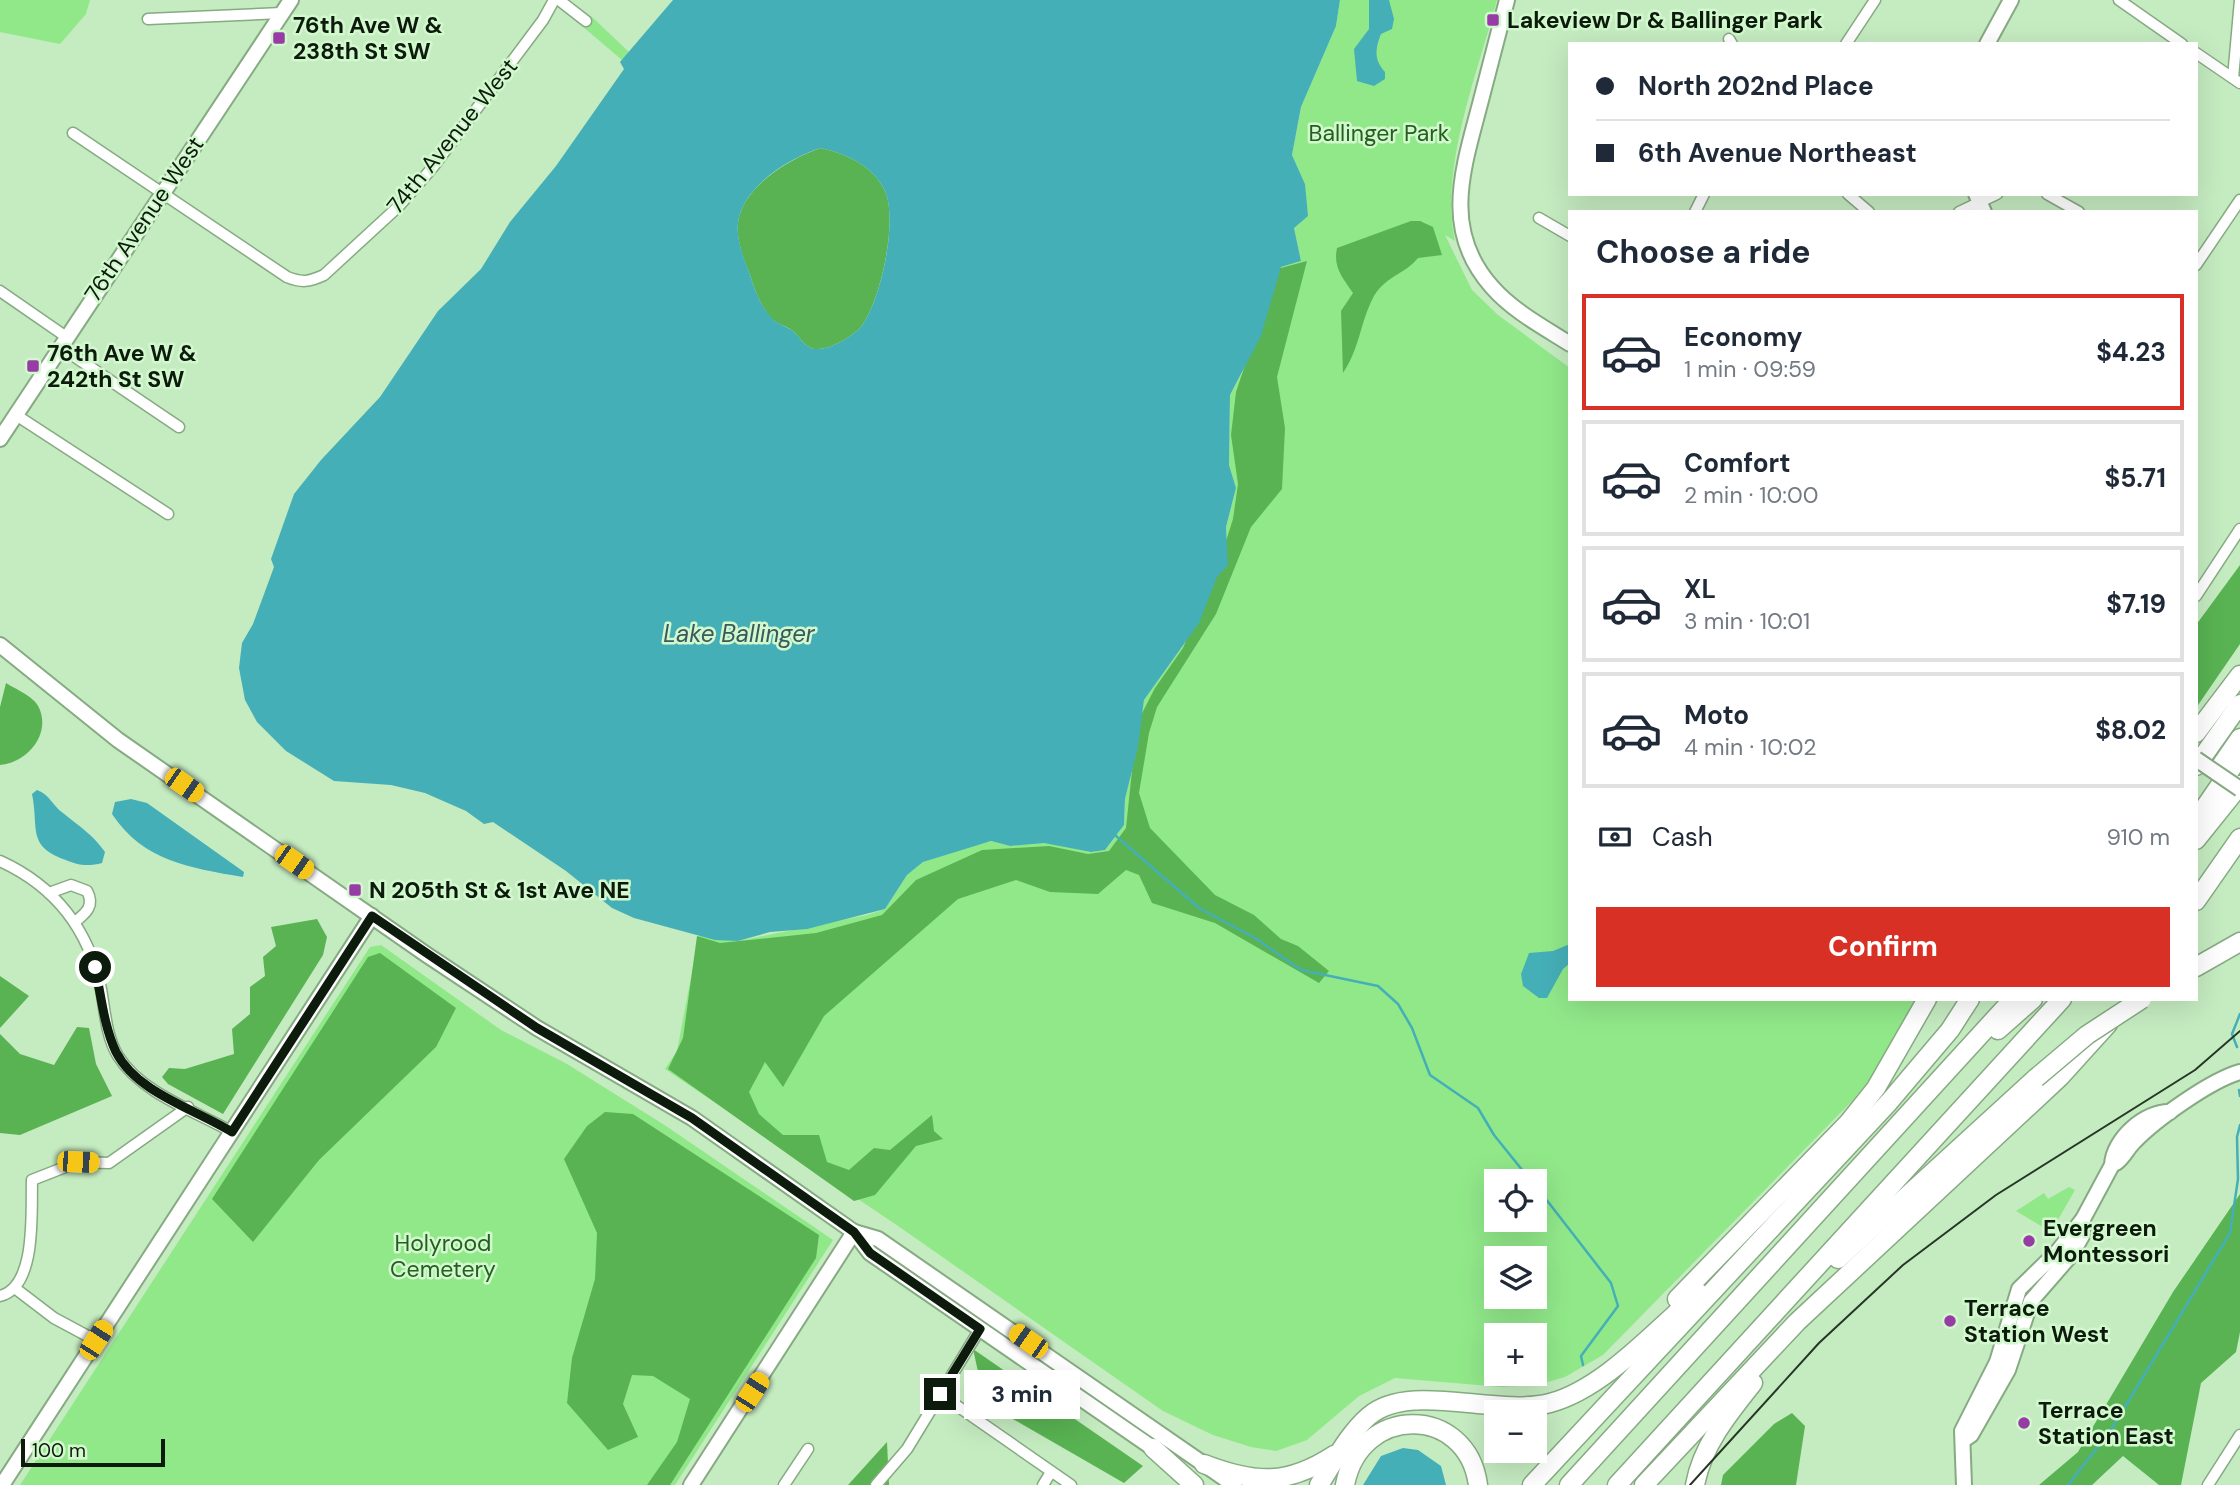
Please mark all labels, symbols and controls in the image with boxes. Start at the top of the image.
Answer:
place label: Lakeview Dr & Ballinger Park [1507,5,1823,35]
place label: 76th Ave W & 238th St SW [293,10,443,66]
marker: Lakeview Dr & Ballinger Park [1485,12,1501,28]
marker: 76th Ave W & 238th St SW [271,30,287,46]
street label: 74th Avenue West [380,52,524,220]
text: North 202nd Place [1638,69,1874,103]
park label: Ballinger Park [1309,118,1450,148]
street label: 76th Avenue West [78,131,210,307]
text: 6th Avenue Northeast [1638,136,1917,170]
text: Choose a ride [1596,231,1811,273]
text: Economy [1684,320,1802,354]
icon: car [1600,321,1663,384]
text: $4.23 [2096,335,2166,369]
place label: 76th Ave W & 242th St SW [47,338,197,394]
text: 1 min · 09:59 [1684,354,1816,384]
marker: 76th Ave W & 242th St SW [25,358,41,374]
text: Comfort [1684,446,1790,480]
icon: car [1600,447,1663,510]
text: $5.71 [2104,461,2166,495]
text: 2 min · 10:00 [1684,480,1818,510]
text: XL [1684,572,1716,606]
icon: car [1600,573,1663,636]
text: $7.19 [2106,587,2166,621]
text: 3 min · 10:01 [1684,606,1810,636]
water label: Lake Ballinger [663,618,816,649]
text: Moto [1684,698,1749,732]
icon: car [1600,699,1663,762]
text: $8.02 [2095,713,2166,747]
text: 4 min · 10:02 [1684,732,1816,762]
car [161,764,208,806]
icon: cash [1596,818,1634,856]
text: Cash [1652,820,1713,854]
text: 910 m [2106,822,2170,852]
car [271,841,318,883]
place label: N 205th St & 1st Ave NE [369,875,630,905]
marker: N 205th St & 1st Ave NE [347,882,363,898]
button: Confirm [1596,907,2170,987]
route start [79,951,111,983]
car [57,1151,100,1173]
map controls [1484,1169,1547,1463]
button: locate [1484,1169,1547,1232]
place label: Evergreen Montessori [2043,1213,2169,1269]
park label: Holyrood Cemetery [390,1228,496,1284]
marker: Evergreen Montessori [2021,1233,2037,1249]
button: layers [1484,1246,1547,1309]
place label: Terrace Station West [1964,1293,2109,1349]
marker: Terrace Station West [1942,1313,1958,1329]
car [76,1317,117,1363]
car [1005,1320,1052,1362]
button: + [1484,1323,1547,1386]
car [732,1369,773,1415]
callout: 3 min [964,1370,1080,1418]
route end [924,1378,956,1410]
text: 3 min [991,1379,1053,1409]
place label: Terrace Station East [2038,1395,2174,1451]
button: − [1484,1400,1547,1463]
marker: Terrace Station East [2016,1415,2032,1431]
scale bar [21,1436,164,1468]
text: 100 m [32,1438,86,1463]

